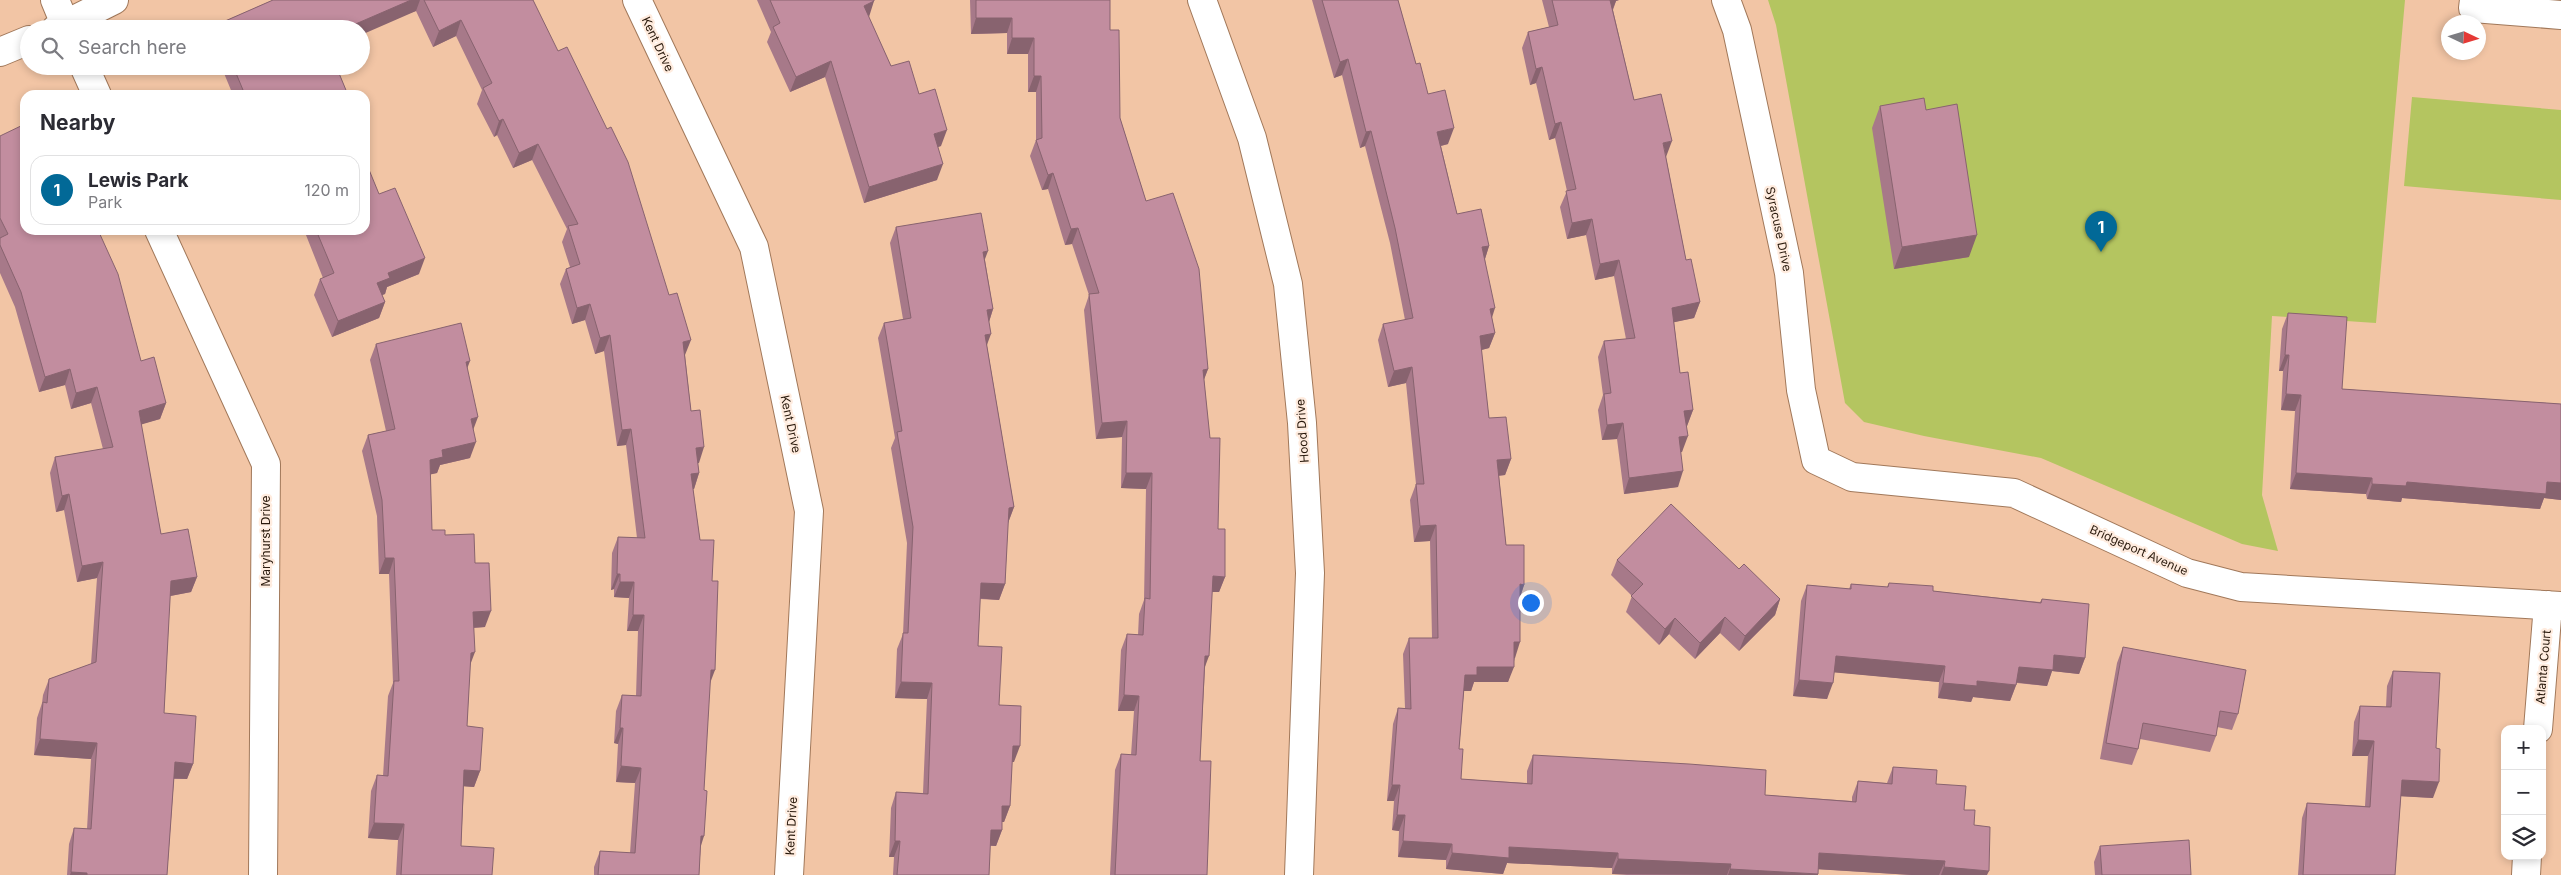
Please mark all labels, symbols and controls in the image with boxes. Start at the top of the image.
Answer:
street label: Kent Drive [639,14,677,74]
north arrow [2441,15,2486,60]
search box [20,20,370,75]
icon: search [38,34,66,62]
text: Search here [78,36,187,59]
text: Nearby [40,110,115,135]
text: Lewis Park [88,169,188,192]
text: 1 [54,180,60,200]
text: 120 m [304,180,349,200]
street label: Syracuse Drive [1763,185,1795,273]
text: Park [88,192,122,212]
pin: 1 [2085,211,2117,252]
street label: Kent Drive [778,394,804,454]
street label: Hood Drive [1292,399,1312,463]
street label: Maryhurst Drive [258,495,273,587]
street label: Bridgeport Avenue [2088,522,2190,578]
your location [1518,590,1544,616]
street label: Atlanta Court [2532,629,2554,705]
map controls [2501,725,2546,860]
button: + [2501,725,2546,770]
button: − [2501,770,2546,815]
street label: Kent Drive [782,796,800,856]
button: layers [2501,815,2546,860]

